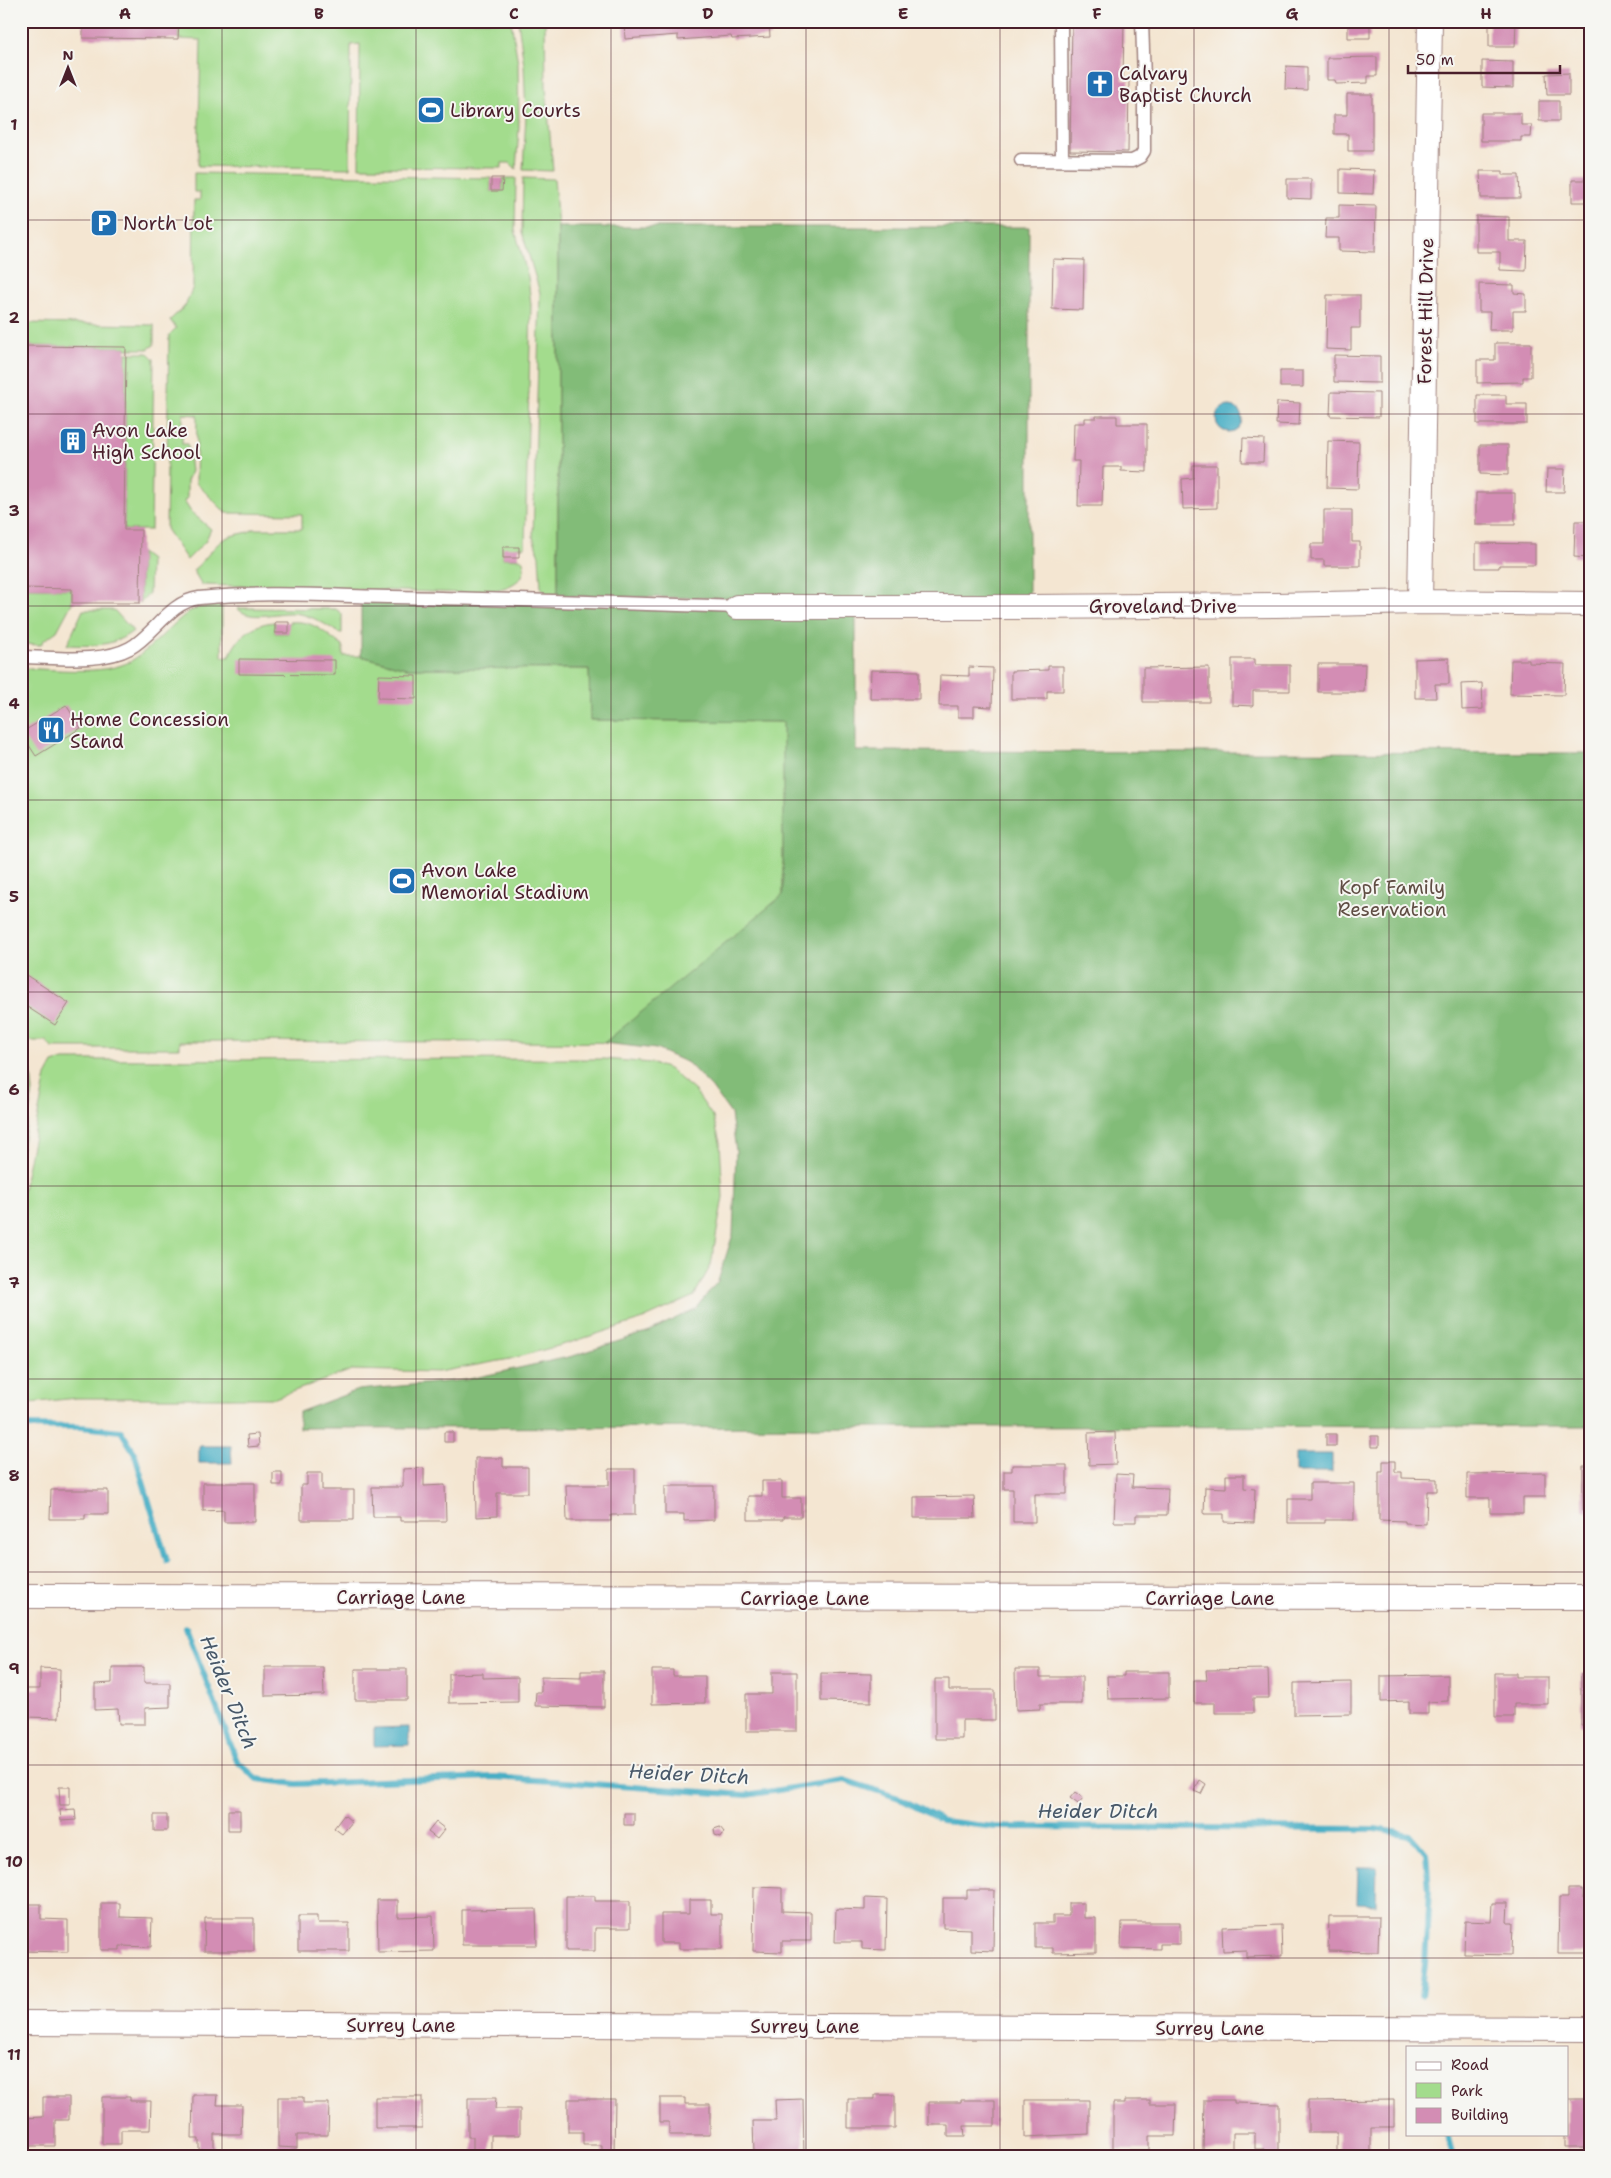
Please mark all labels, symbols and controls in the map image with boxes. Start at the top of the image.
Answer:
text: A [119,3,131,24]
text: B [314,3,324,24]
text: C [509,3,519,24]
text: D [702,3,714,24]
text: E [898,3,908,24]
text: F [1092,3,1102,24]
text: G [1286,3,1299,24]
text: H [1480,3,1492,24]
north arrow [42,42,92,92]
scale bar [1408,42,1561,74]
text: N [62,46,74,64]
text: 50 m [1416,50,1454,70]
place label: Calvary Baptist Church [1119,61,1252,108]
church icon: Calvary Baptist Church [1085,69,1115,99]
sports icon: Library Courts [416,95,446,125]
place label: Library Courts [450,98,581,123]
text: 1 [10,114,18,135]
parking icon: North Lot [89,208,119,238]
place label: North Lot [123,211,213,236]
street label: Forest Hill Drive [1412,237,1439,385]
text: 2 [8,307,20,328]
place label: Avon Lake High School [92,418,201,465]
building icon: Avon Lake High School [58,426,88,456]
text: 3 [8,500,20,521]
street label: Groveland Drive [1089,594,1237,619]
text: 4 [8,693,20,714]
place label: Home Concession Stand [70,707,229,754]
restaurant icon: Home Concession Stand [36,715,66,745]
place label: Avon Lake Memorial Stadium [421,858,589,905]
sports icon: Avon Lake Memorial Stadium [387,866,417,896]
park label: Kopf Family Reservation [1338,875,1446,922]
text: 5 [9,886,19,907]
text: 6 [8,1079,20,1100]
text: 7 [8,1272,20,1293]
text: 8 [8,1465,20,1486]
street label: Carriage Lane [336,1585,466,1610]
street label: Carriage Lane [740,1586,870,1611]
street label: Carriage Lane [1145,1586,1275,1611]
water label: Heider Ditch [194,1631,264,1753]
text: 9 [8,1658,20,1679]
water label: Heider Ditch [628,1758,750,1790]
water label: Heider Ditch [1037,1798,1159,1824]
text: 10 [5,1851,23,1872]
street label: Surrey Lane [346,2013,456,2038]
street label: Surrey Lane [750,2014,860,2039]
street label: Surrey Lane [1155,2016,1265,2041]
text: 11 [7,2044,21,2065]
legend [1406,2046,1568,2136]
text: Road [1451,2055,1489,2075]
text: Park [1451,2081,1483,2101]
text: Building [1451,2105,1508,2125]

